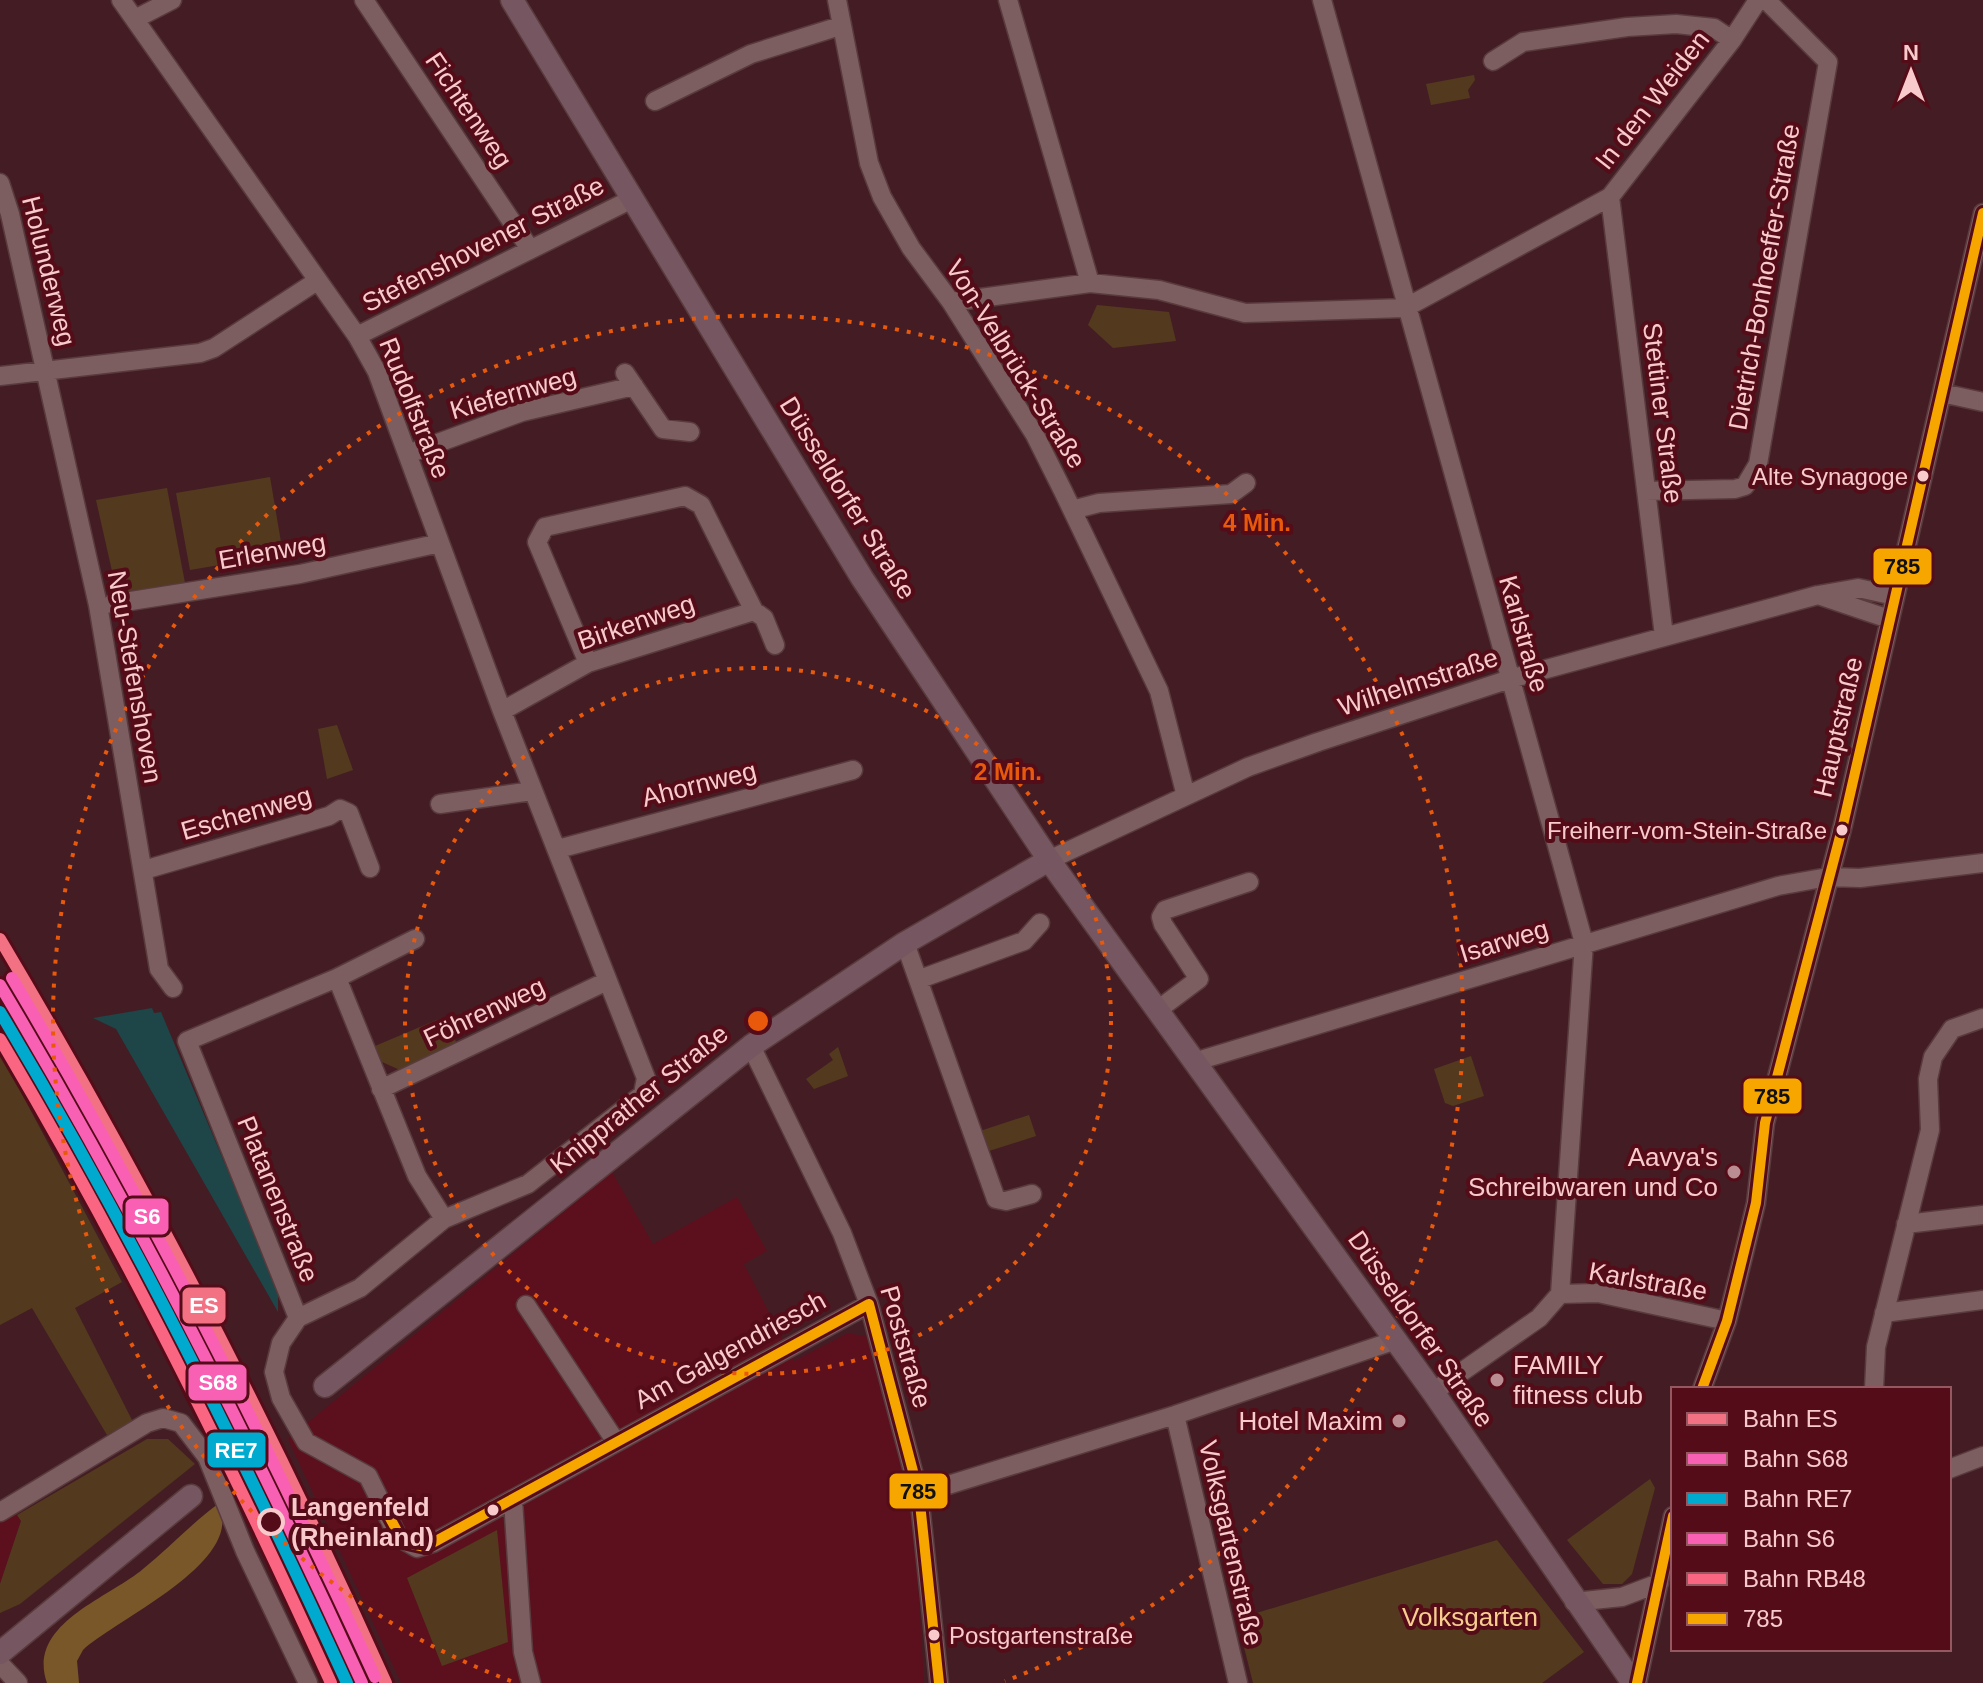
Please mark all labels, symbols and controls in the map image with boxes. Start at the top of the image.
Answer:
street label: In den Weiden [1589,25,1715,175]
north arrow [1871,32,1951,112]
text: N [1903,40,1919,65]
street label: Fichtenweg [419,46,519,174]
street label: Dietrich-Bonhoeffer-Straße [1722,122,1806,432]
street label: Stefenshovener Straße [357,170,609,318]
street label: Holunderweg [16,193,82,349]
street label: Von-Velbrück-Straße [940,254,1092,474]
street label: Stettiner Straße [1637,321,1689,505]
street label: Rudolfstraße [373,333,457,483]
street label: Kiefernweg [446,361,580,425]
street label: Düsseldorfer Straße [774,391,922,605]
place label: Alte Synagoge [1752,463,1908,490]
marker: Alte Synagoge [1915,468,1931,484]
text: 4 Min. [1223,509,1291,536]
street label: Erlenweg [216,527,328,575]
line badge: 785 [1872,547,1933,586]
text: 785 [1884,554,1920,579]
street label: Neu-Stefenshoven [102,568,168,786]
street label: Karlstraße [1493,572,1555,696]
street label: Birkenweg [574,588,698,656]
street label: Wilhelmstraße [1334,642,1502,722]
street label: Hauptstraße [1807,654,1869,800]
street label: Ahornweg [639,755,759,813]
text: 2 Min. [974,758,1042,785]
street label: Eschenweg [177,780,315,846]
place label: Freiherr-vom-Stein-Straße [1547,817,1827,844]
marker: Freiherr-vom-Stein-Straße [1834,822,1850,838]
street label: Isarweg [1456,913,1552,969]
street label: Föhrenweg [419,971,549,1053]
centre of rings [744,1007,772,1035]
street label: Knipprather Straße [544,1018,734,1180]
line badge: 785 [1742,1077,1803,1115]
text: 785 [1754,1084,1790,1109]
street label: Platanenstraße [231,1112,325,1286]
place label: Aavya's Schreibwaren und Co [1468,1142,1718,1202]
marker: Aavya's Schreibwaren und Co [1725,1163,1743,1181]
line badge: S6 [124,1197,170,1236]
text: S6 [134,1204,160,1229]
street label: Düsseldorfer Straße [1342,1225,1500,1433]
street label: Karlstraße [1586,1256,1710,1306]
street label: Poststraße [874,1282,938,1412]
street label: Am Galgendriesch [629,1285,831,1415]
line badge: ES [181,1286,227,1325]
text: ES [189,1293,219,1318]
place label: FAMILY fitness club [1513,1350,1643,1410]
line badge: S68 [187,1363,248,1402]
text: S68 [198,1370,238,1395]
marker: FAMILY fitness club [1488,1371,1506,1389]
legend [1671,1387,1951,1651]
text: Bahn ES [1743,1405,1838,1432]
place label: Hotel Maxim [1239,1406,1383,1436]
marker: Hotel Maxim [1390,1412,1408,1430]
line badge: RE7 [206,1431,267,1469]
text: RE7 [215,1438,257,1463]
street label: Volksgartenstraße [1193,1438,1269,1648]
text: Bahn S68 [1743,1445,1848,1472]
line badge: 785 [888,1472,949,1510]
text: 785 [900,1479,936,1504]
text: Bahn RE7 [1743,1485,1852,1512]
place label: Langenfeld (Rheinland) [291,1492,434,1552]
unlabelled marker [485,1502,501,1518]
marker: Langenfeld (Rheinland) [258,1509,284,1535]
text: Bahn S6 [1743,1525,1835,1552]
text: Bahn RB48 [1743,1565,1866,1592]
park label: Volksgarten [1402,1602,1538,1632]
text: 785 [1743,1605,1783,1632]
place label: Postgartenstraße [949,1622,1133,1649]
marker: Postgartenstraße [926,1627,942,1643]

